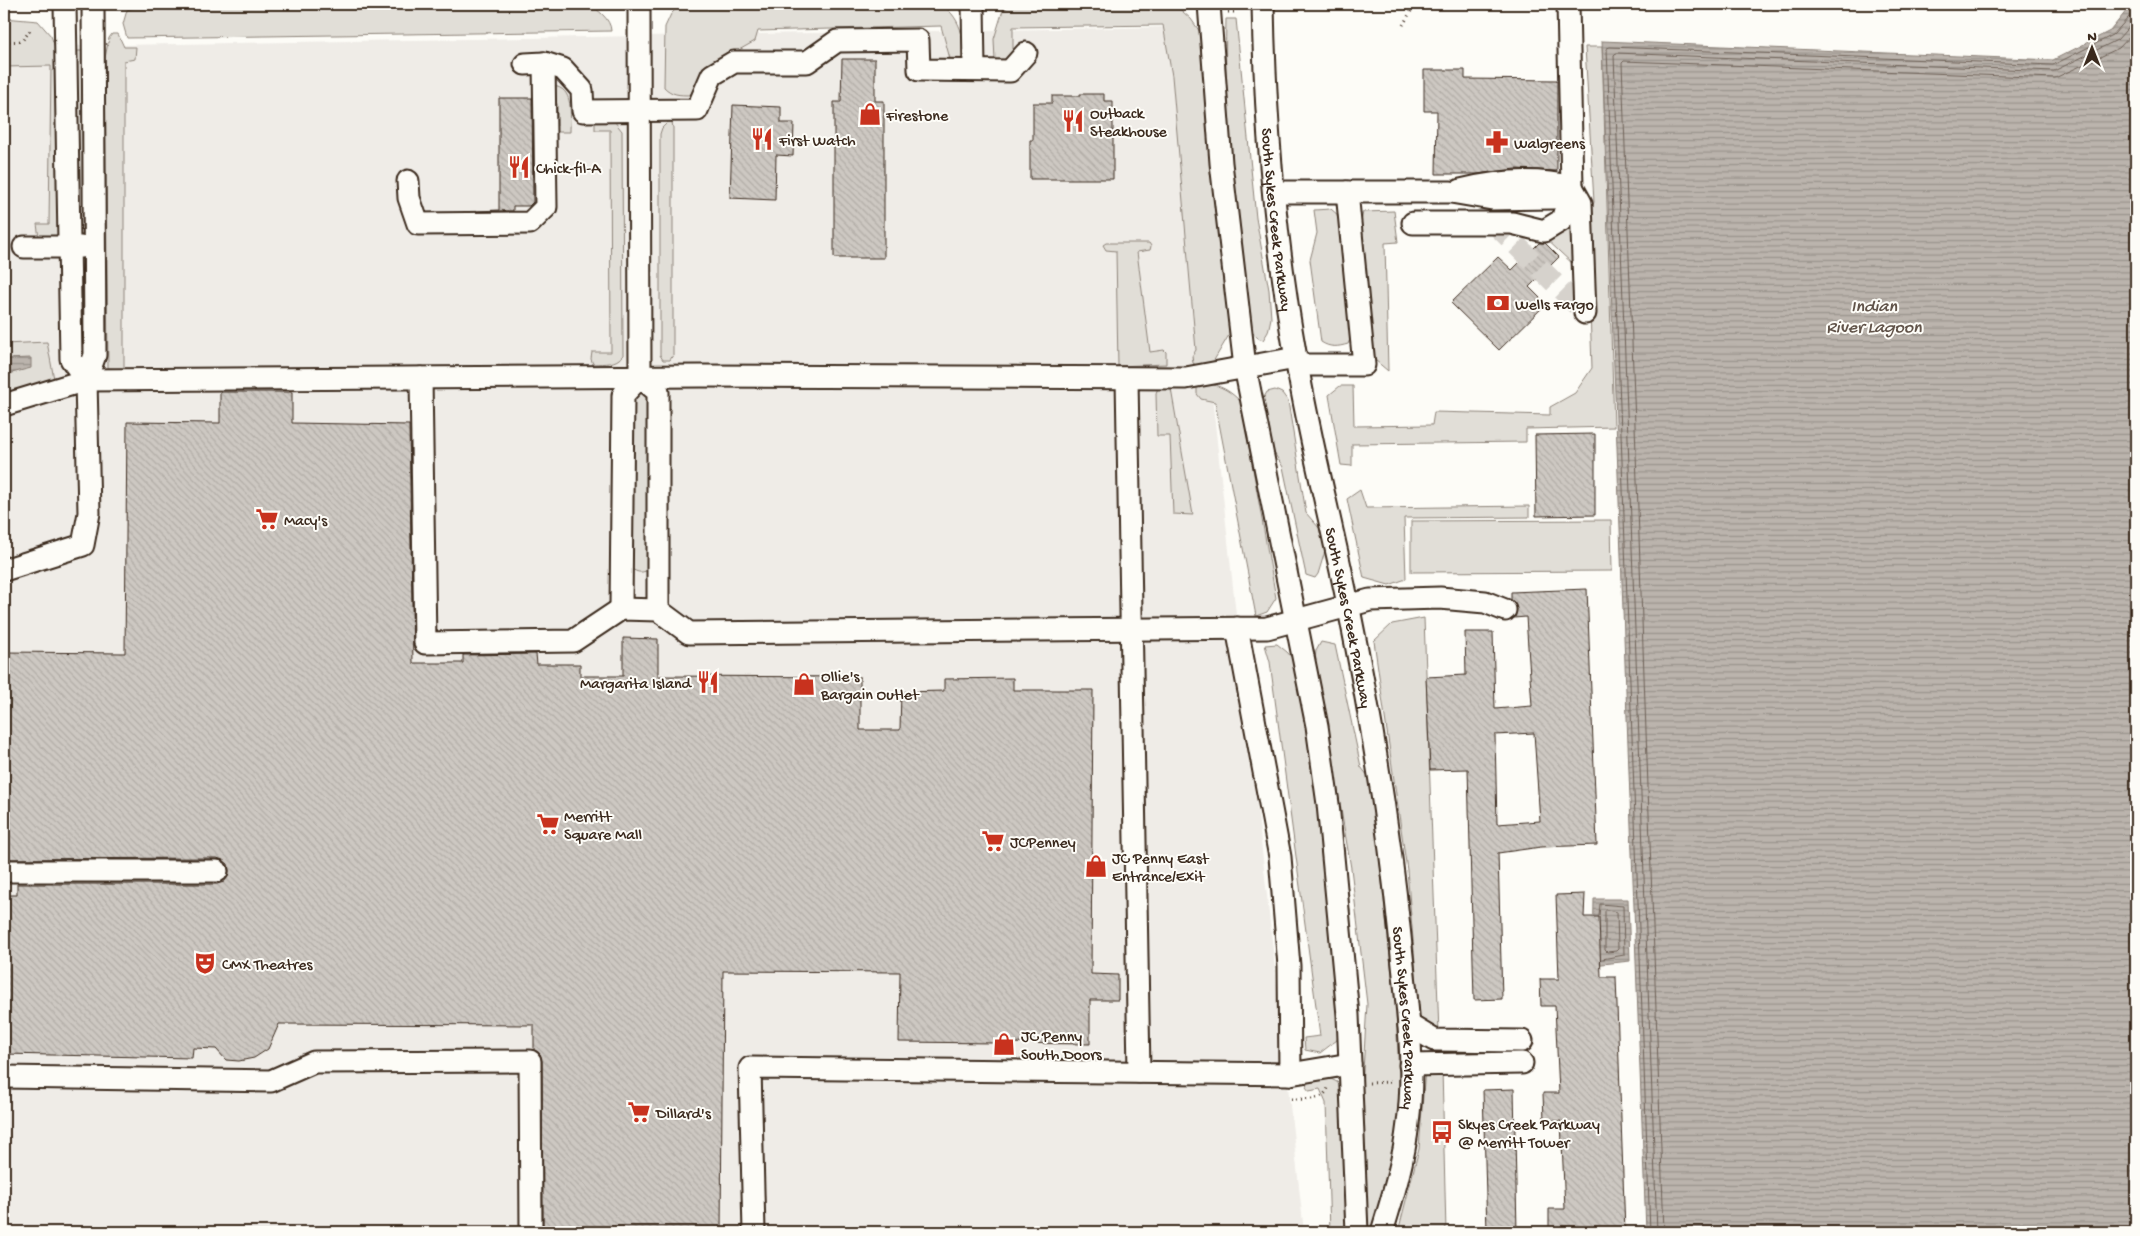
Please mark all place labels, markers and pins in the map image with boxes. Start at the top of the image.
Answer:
shop icon: Firestone [857,101,883,127]
place label: Outback Steakhouse [1090,106,1168,143]
place label: Firestone [885,108,949,127]
restaurant icon: Outback Steakhouse [1060,108,1086,134]
restaurant icon: First Watch [749,126,775,152]
pharmacy icon: Walgreens [1484,129,1510,155]
place label: First Watch [778,133,856,152]
place label: Walgreens [1514,136,1586,155]
restaurant icon: Chick-fil-A [506,154,532,180]
place label: Chick-fil-A [536,161,602,180]
bank icon: Wells Fargo [1485,290,1511,316]
place label: Wells Fargo [1515,297,1594,316]
supermarket icon: Macy's [254,506,280,532]
place label: Macy's [284,513,328,532]
restaurant icon: Margarita Island [695,669,721,695]
place label: Ollie's Bargain Outlet [820,669,920,706]
shop icon: Ollie's Bargain Outlet [791,671,817,697]
place label: Margarita Island [580,676,693,695]
place label: Merritt Square Mall [564,809,642,846]
supermarket icon: Merritt Square Mall [535,811,561,837]
supermarket icon: JCPenney [980,828,1006,854]
place label: JCPenney [1010,835,1076,854]
place label: JC Penny East Entrance/Exit [1112,851,1210,888]
shop icon: JC Penny East Entrance/Exit [1083,853,1109,879]
theatre icon: CMX Theatres [192,950,218,976]
place label: CMX Theatres [222,957,313,976]
place label: JC Penny South Doors [1021,1029,1103,1066]
shop icon: JC Penny South Doors [991,1031,1017,1057]
supermarket icon: Dillard's [626,1099,652,1125]
place label: Dillard's [655,1106,712,1125]
place label: Skyes Creek Parkway @ Merritt Tower [1458,1117,1600,1154]
bus stop icon: Skyes Creek Parkway @ Merritt Tower [1429,1119,1455,1145]

